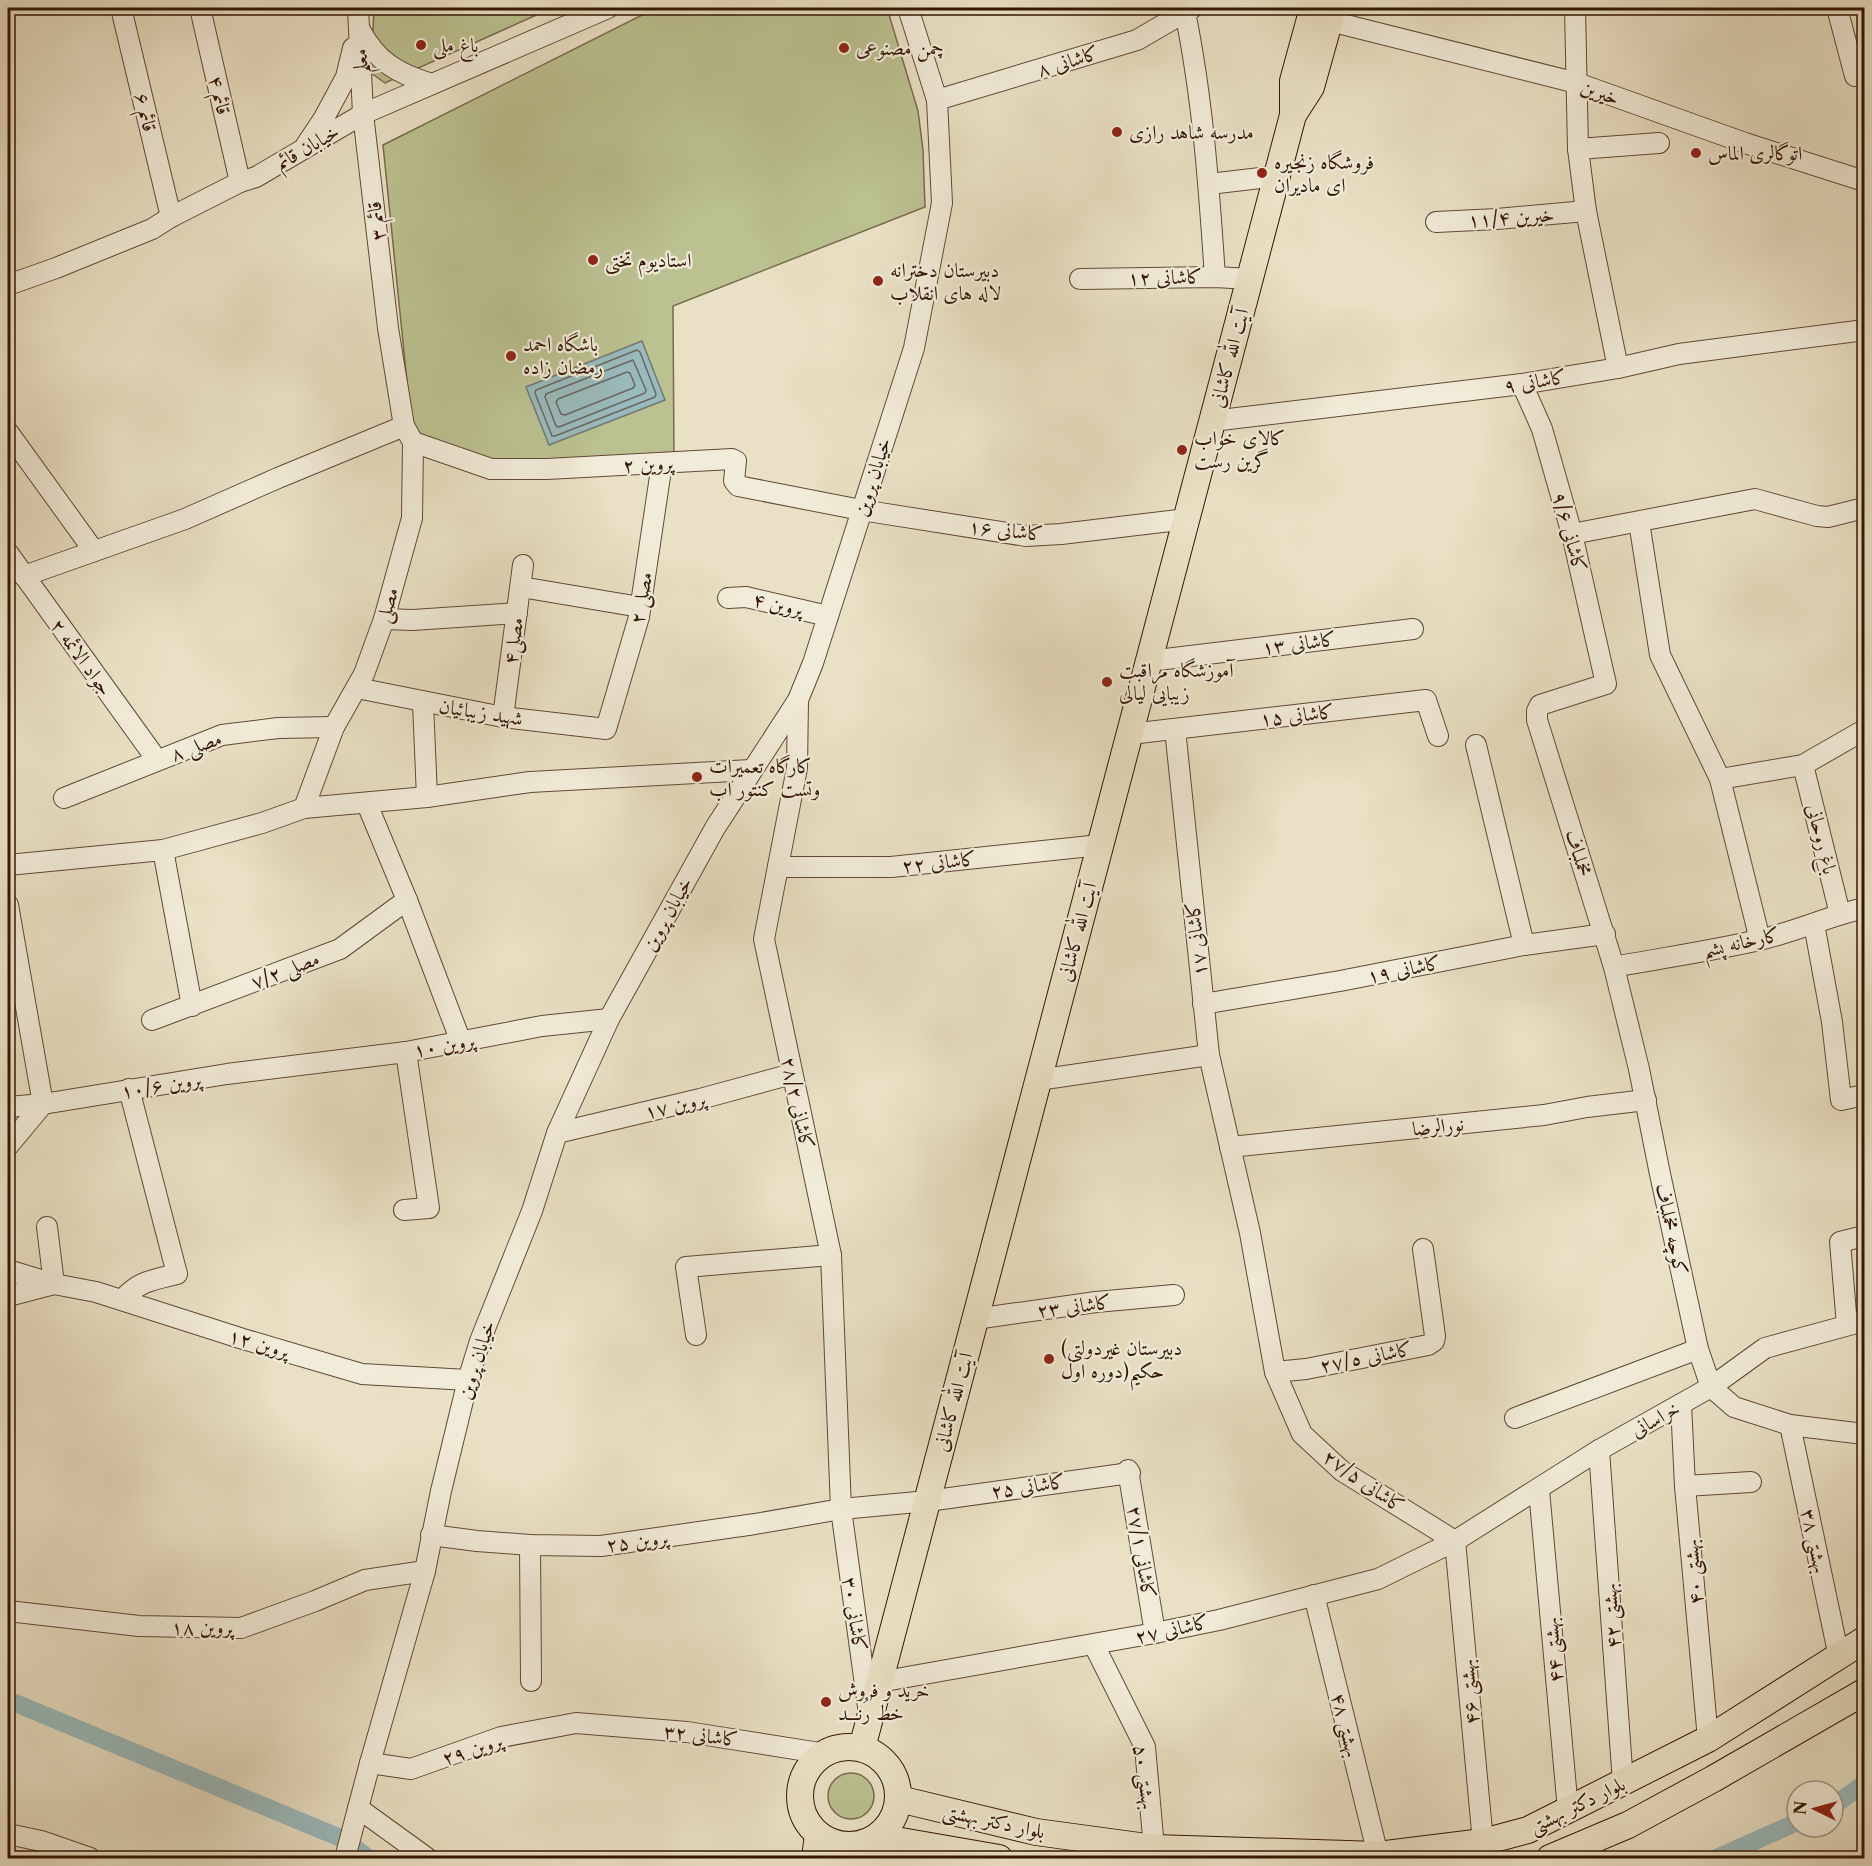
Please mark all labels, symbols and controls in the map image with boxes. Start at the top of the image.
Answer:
place label: باغ ملی [433,33,479,63]
place label: چمن مصنوعی [856,36,944,62]
marker: باغ ملی [414,38,428,52]
street label: کاشانی ۸ [1034,40,1102,82]
marker: چمن مصنوعی [837,41,851,55]
street label: معلم [347,48,382,74]
street label: قائم ۴ [198,73,236,118]
street label: خیرین [1578,74,1622,110]
street label: قائم ۶ [124,90,162,135]
street label: خیابان قائم [271,119,346,180]
place label: مدرسه شاهد رازی [1129,120,1254,144]
marker: مدرسه شاهد رازی [1110,125,1124,139]
place label: اتوگالری الماس [1708,141,1802,166]
marker: اتوگالری الماس [1689,146,1703,160]
place label: فروشگاه زنجیره ای مادیران [1274,149,1374,197]
marker: فروشگاه زنجیره ای مادیران [1255,166,1269,180]
street label: قائم ۳ [362,199,396,242]
street label: خیرین ۱۱/۴ [1467,202,1555,232]
place label: استادیوم تختی [605,248,692,278]
marker: استادیوم تختی [586,253,600,267]
place label: دبیرستان دخترانه لاله های انقلاب [890,258,1001,306]
street label: کاشانی ۱۲ [1127,264,1203,290]
marker: دبیرستان دخترانه لاله های انقلاب [871,274,885,288]
street label: آیت الله کاشانی [1201,303,1254,410]
place label: باشگاه احمد رمضان زاده [523,331,603,379]
marker: باشگاه احمد رمضان زاده [504,349,518,363]
street label: کاشانی ۹ [1502,364,1568,398]
place label: کالای خواب گرین رست [1194,426,1286,474]
street label: خیابان پروین [848,435,898,520]
marker: کالای خواب گرین رست [1175,443,1189,457]
street label: پروین ۲ [622,451,676,479]
street label: کاشانی ۹/۶ [1548,489,1592,575]
street label: کاشانی ۱۶ [968,514,1044,546]
street label: مصلی ۲ [625,570,660,626]
street label: مصلی [371,585,406,626]
street label: پروین ۴ [750,587,808,623]
street label: جواد الائمه ۲ [45,614,118,701]
street label: مصلی۴ [498,616,531,666]
street label: کاشانی ۱۳ [1260,627,1338,659]
place label: آموزشگاه مراقبت زیبایی لیالی [1119,657,1236,707]
marker: آموزشگاه مراقبت زیبایی لیالی [1100,675,1114,689]
street label: شهید زیبائیان [437,694,525,731]
street label: کاشانی ۱۵ [1259,699,1335,731]
street label: مصلی ۸ [167,726,226,769]
place label: کارگاه تعمیرات وتست کنتور اب [709,754,820,802]
marker: کارگاه تعمیرات وتست کنتور اب [690,770,704,784]
street label: باغ روحانی [1796,801,1842,878]
street label: مخملباف [1561,827,1597,879]
street label: کاشانی ۲۲ [901,846,977,878]
street label: خیابان پروین [637,873,699,956]
street label: آیت الله کاشانی [1049,877,1102,984]
street label: کاشانی ۱۷ [1180,901,1212,977]
street label: کارخانه پشم [1700,922,1783,970]
street label: مصلی ۷/۲ [247,946,324,997]
street label: کاشانی ۱۹ [1365,950,1443,988]
street label: پروین ۱۰ [411,1027,479,1064]
street label: کاشانی ۲۸/۲ [777,1055,819,1151]
street label: پروین ۱۰/۶ [119,1066,206,1105]
street label: پروین ۱۷ [642,1086,711,1126]
street label: نورالرضا [1411,1111,1465,1142]
street label: کوچه مخملباف [1649,1181,1693,1277]
street label: کاشانی ۲۳ [1035,1290,1113,1322]
street label: خیابان پروین [452,1318,502,1403]
street label: پروین ۱۲ [225,1323,295,1366]
place label: (دبیرستان غيردولتی حکیم(دوره اول [1061,1336,1182,1391]
street label: کاشانی ٢٧/٥ [1318,1336,1414,1378]
street label: آیت الله کاشانی [925,1347,978,1454]
marker: (دبیرستان غيردولتی حکیم(دوره اول [1042,1352,1056,1366]
street label: خراسانی [1626,1396,1684,1442]
street label: کاشانی ۲۷/۵ [1319,1444,1409,1518]
street label: کاشانی ۲۵ [989,1469,1067,1503]
street label: کاشانی ۲۷/۱ [1123,1504,1161,1600]
street label: بهشتی ۳۸ [1794,1507,1834,1576]
street label: پروین ۲۵ [605,1525,672,1559]
street label: بهشتی ۴۰ [1678,1538,1711,1606]
street label: کاشانی ۳۰ [838,1575,872,1653]
street label: بهشتی ۴۲ [1597,1582,1628,1649]
street label: کاشانی ۲۷ [1133,1609,1211,1649]
street label: پروین ۱۸ [171,1615,235,1641]
street label: بهشتی ۴۴ [1538,1616,1571,1684]
street label: بهشتی ۴۶ [1454,1658,1487,1726]
place label: خرید و فروش خط رُنـــد [838,1678,930,1725]
street label: بهشتی ۴۸ [1324,1690,1366,1760]
marker: خرید و فروش خط رُنـــد [819,1695,833,1709]
street label: کاشانی ۳۲ [662,1719,740,1751]
street label: پروین ۲۹ [439,1727,508,1772]
street label: بهشتی ۵۰ [1126,1743,1161,1811]
street label: بلوار دکتر بهشتی [1525,1771,1630,1841]
north arrow [1785,1779,1845,1839]
street label: بلوار دکتر بهشتی [940,1798,1047,1846]
text: N [1789,1800,1811,1815]

